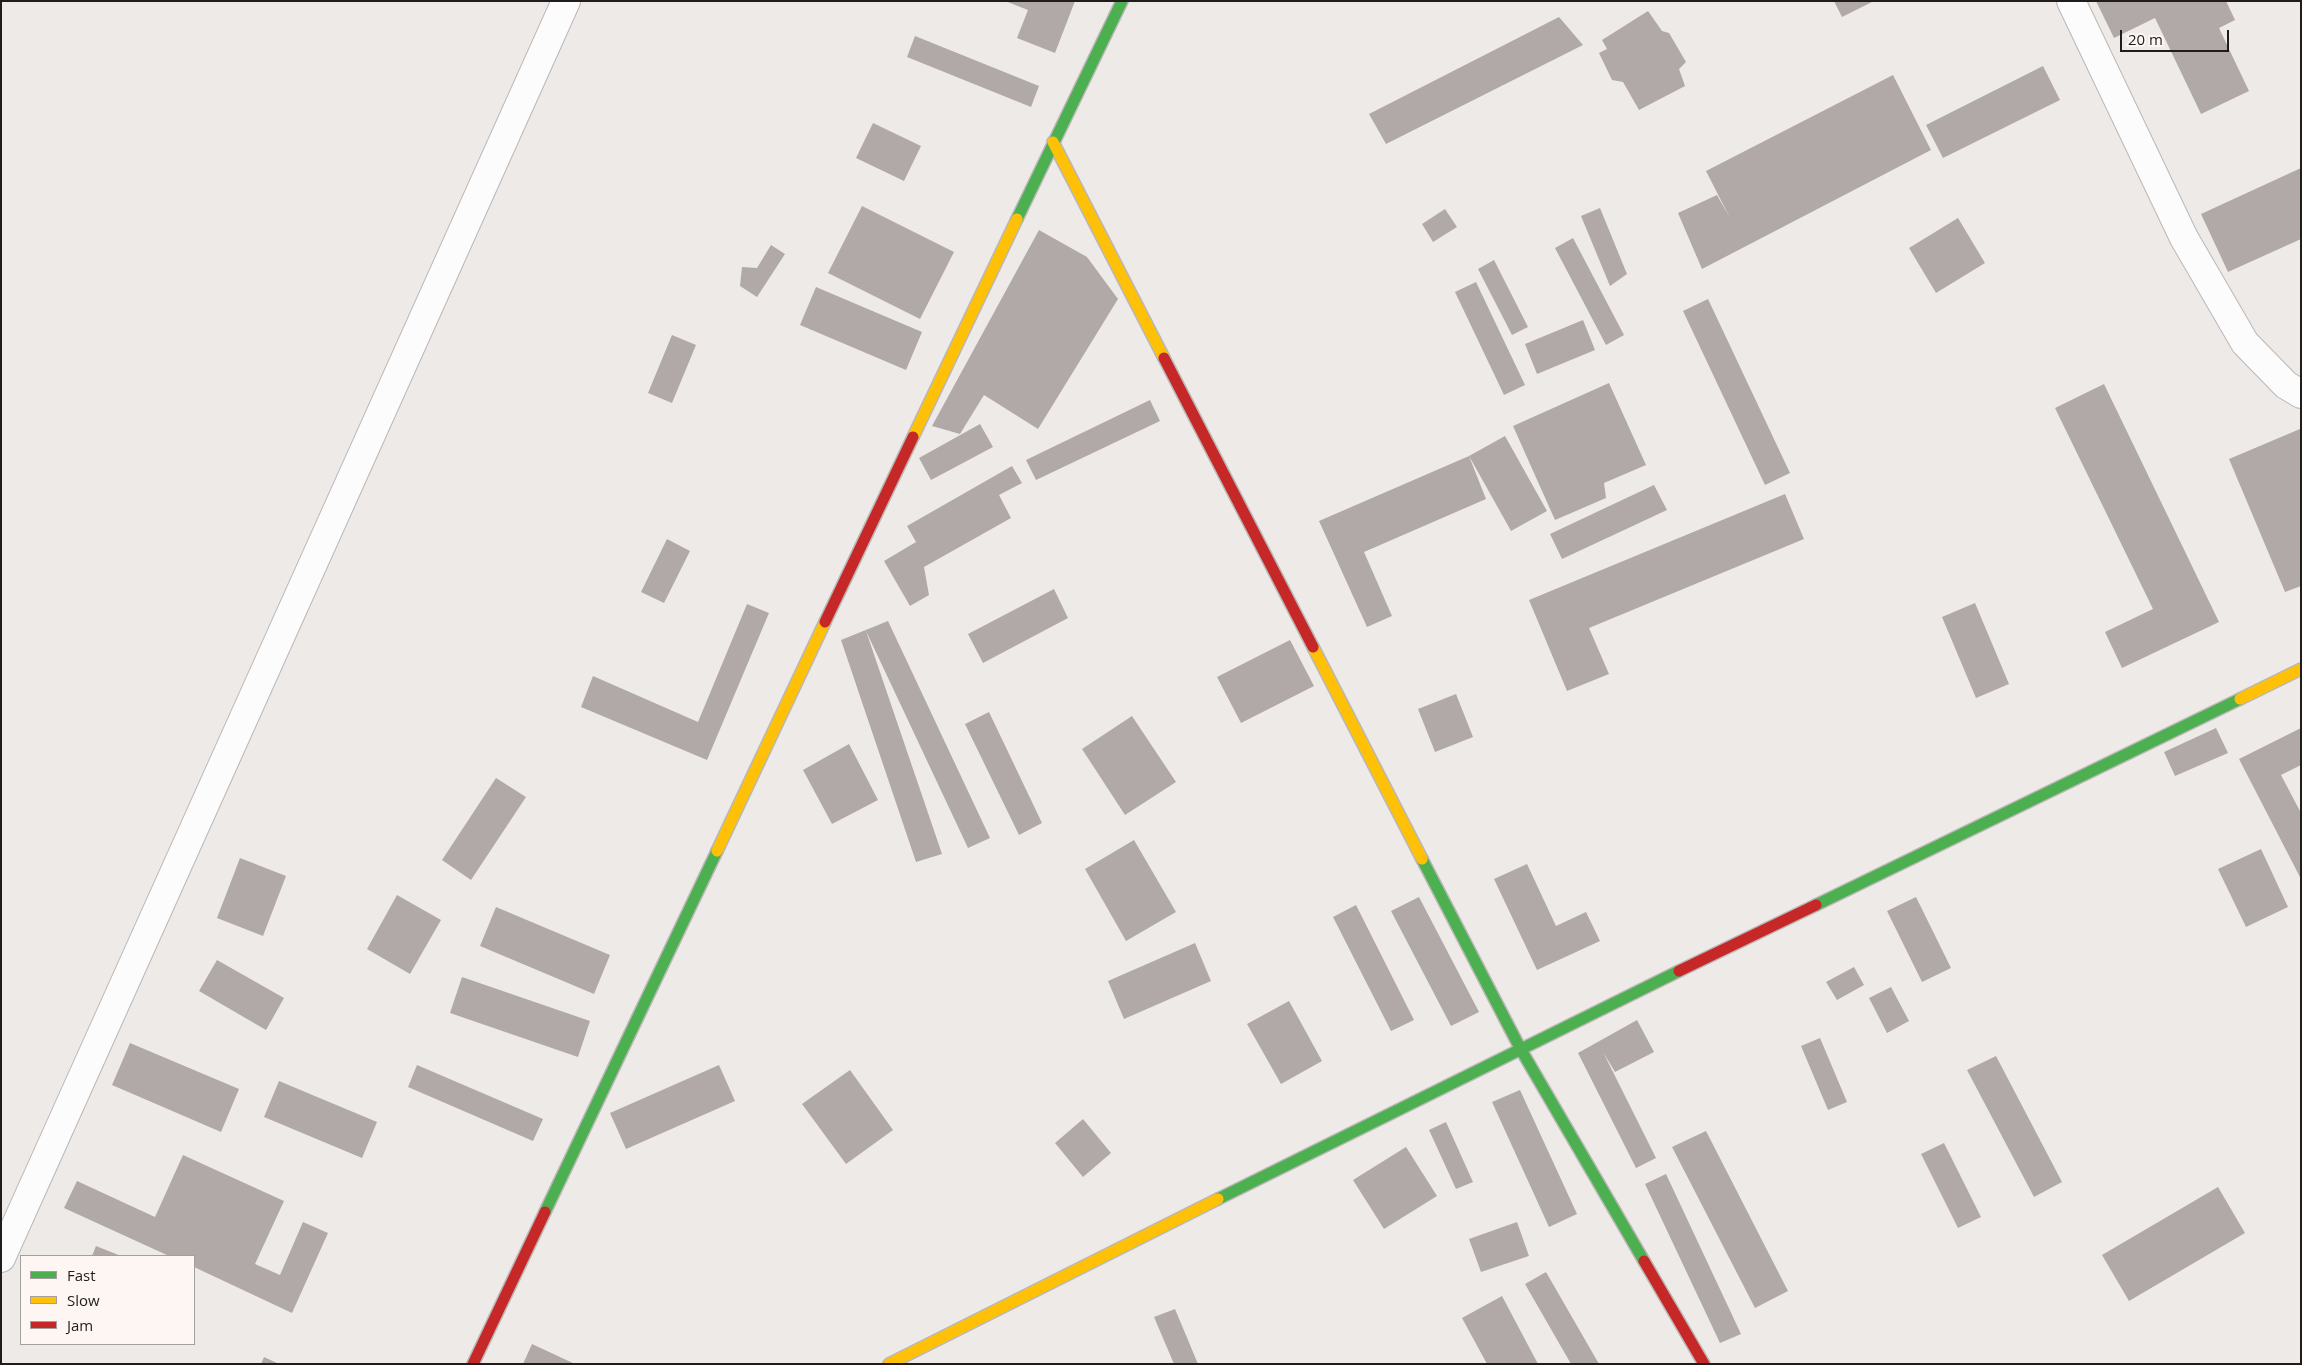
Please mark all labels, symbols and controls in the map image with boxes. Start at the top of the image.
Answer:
scale bar [2122,20,2231,52]
text: 20 m [2128,29,2163,49]
legend [20,1255,195,1345]
text: Fast [67,1265,96,1285]
text: Slow [67,1290,100,1310]
text: Jam [67,1315,93,1335]

